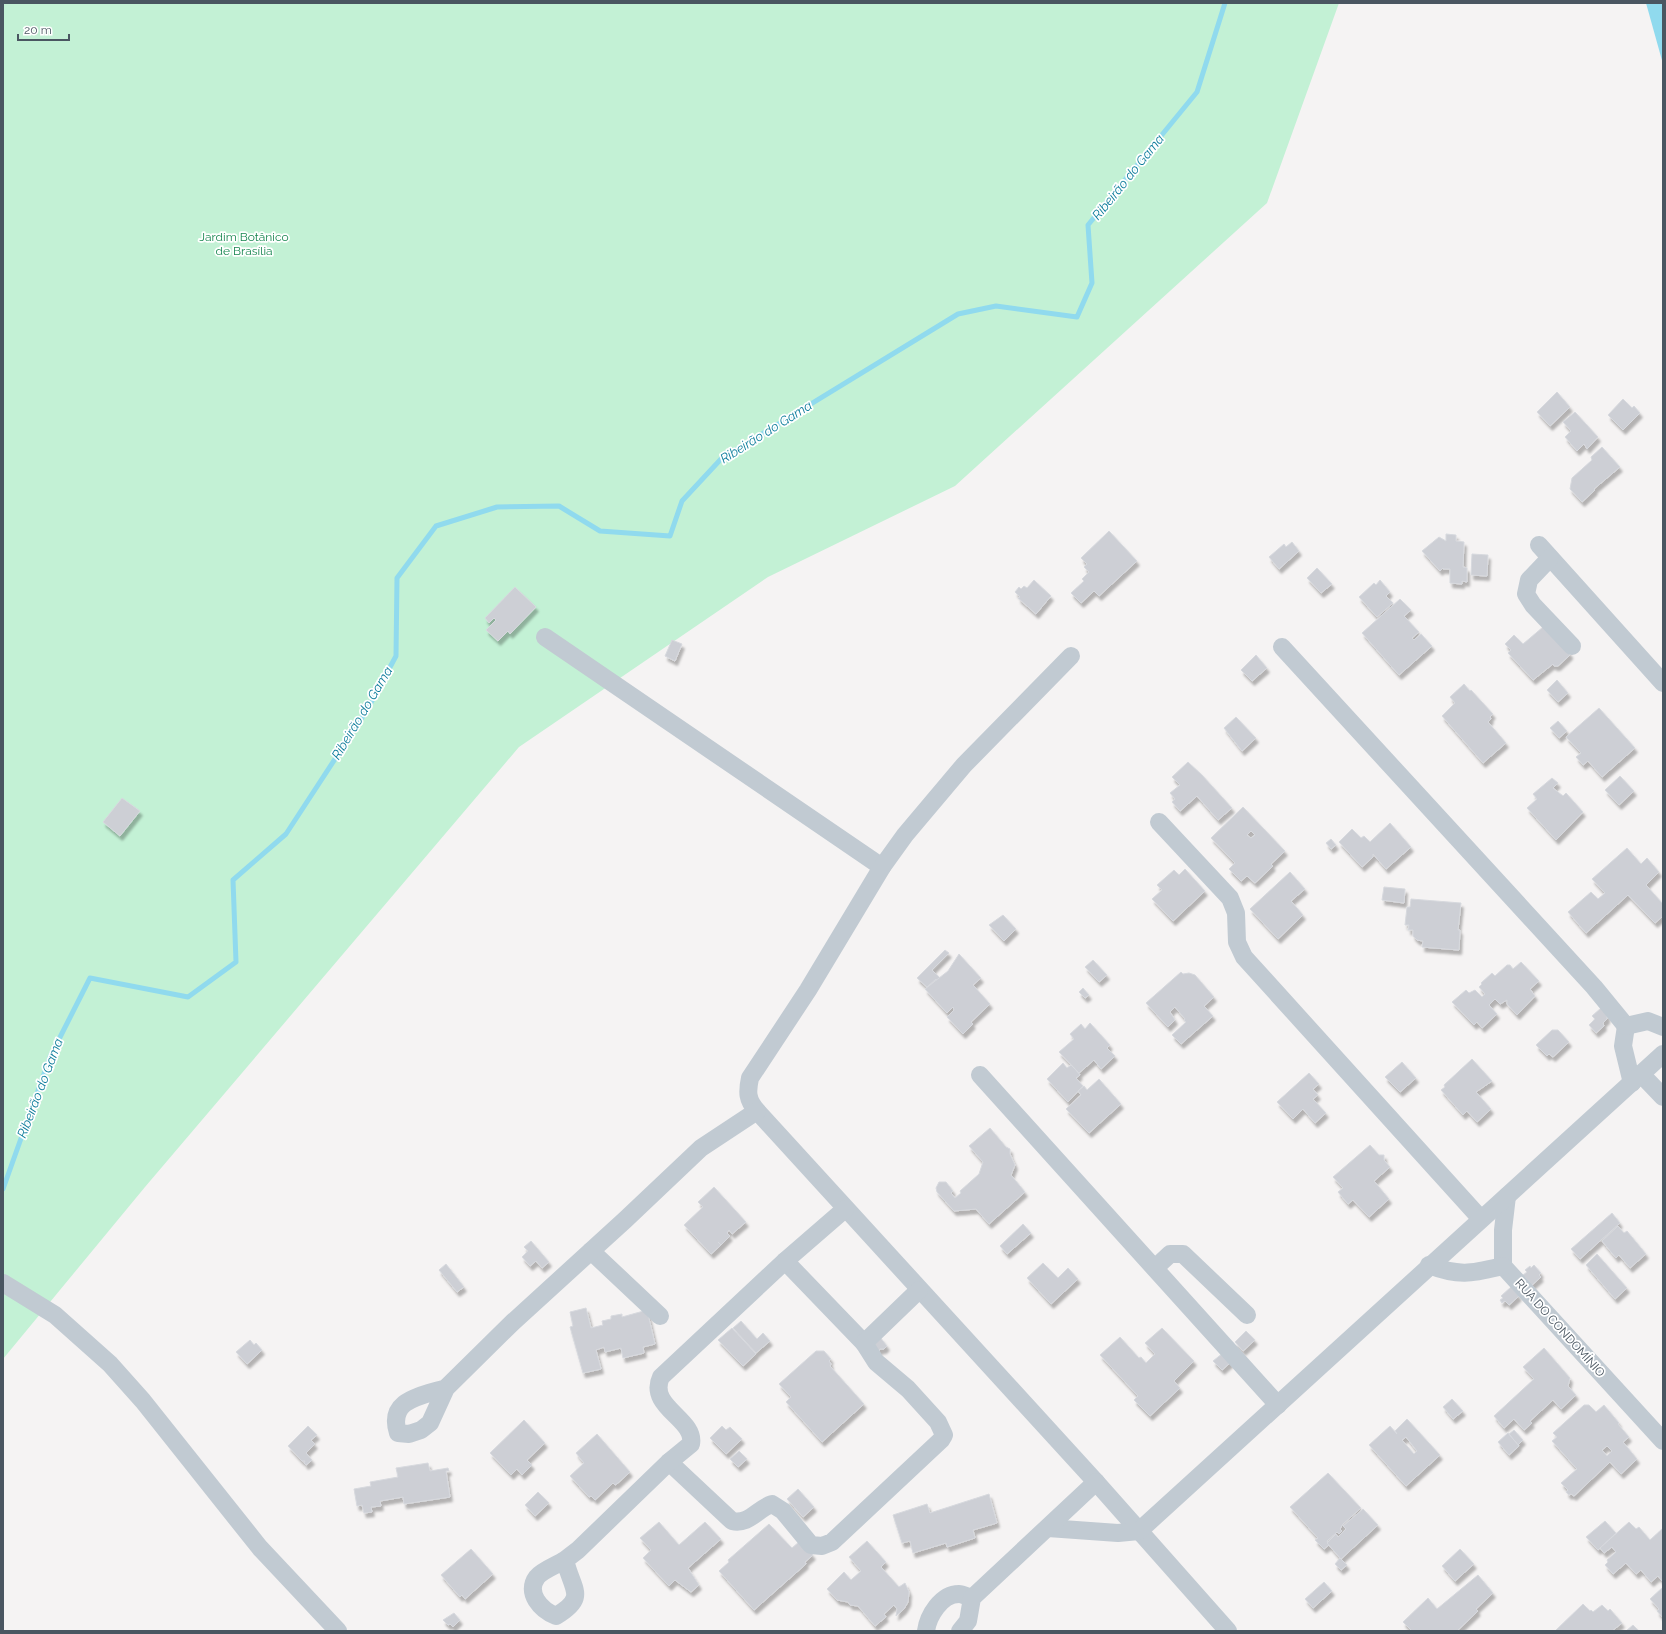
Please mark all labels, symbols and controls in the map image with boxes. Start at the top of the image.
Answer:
scale bar [18,16,69,42]
text: 20 m [24,23,52,37]
water label: Ribeirão do Gama [1089,131,1167,223]
park label: Jardim Botânico de Brasília [199,230,289,258]
water label: Ribeirão do Gama [717,398,815,466]
water label: Ribeirão do Gama [328,664,396,762]
water label: Ribeirão do Gama [14,1036,66,1140]
street label: RUA DO CONDOMÍNIO [1512,1276,1608,1380]

